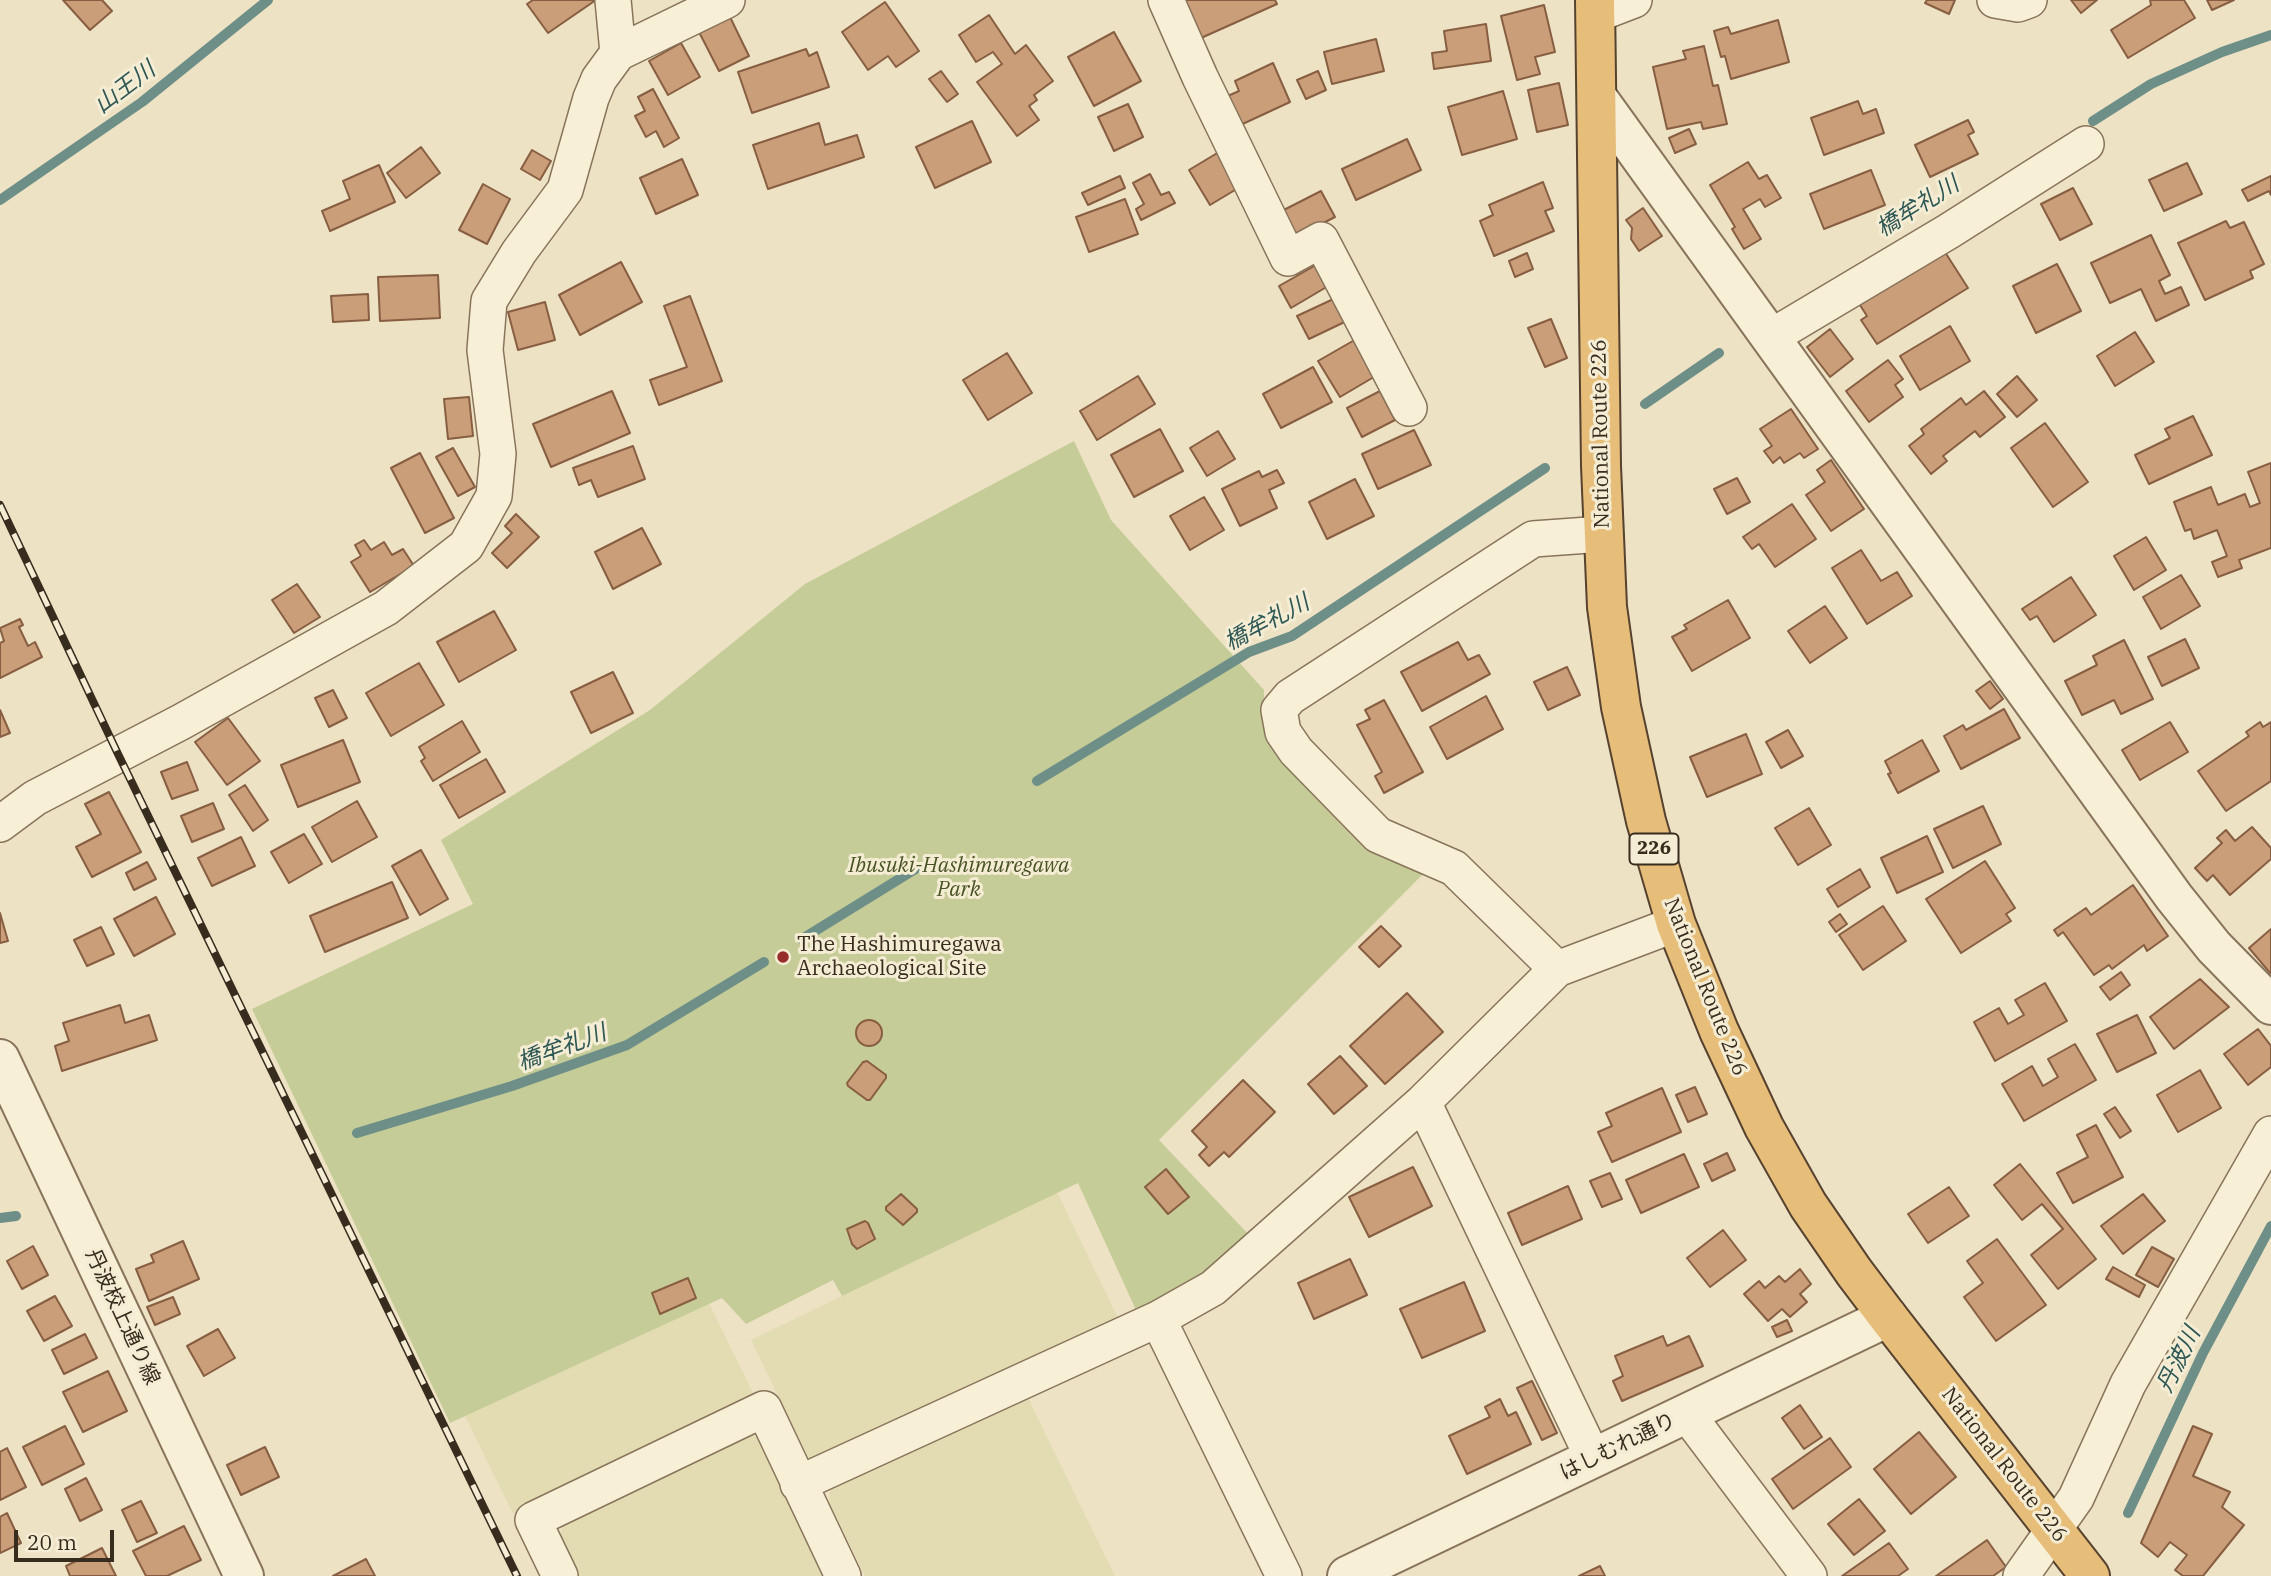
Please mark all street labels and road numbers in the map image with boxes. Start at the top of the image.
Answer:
street label: National Route 226 [1587,339,1615,529]
road number: 226 [1630,834,1678,864]
street label: National Route 226 [1658,894,1752,1080]
street label: 丹波校上通り線 [80,1245,164,1389]
street label: National Route 226 [1936,1383,2072,1547]
street label: はしむれ通り [1556,1408,1680,1486]

